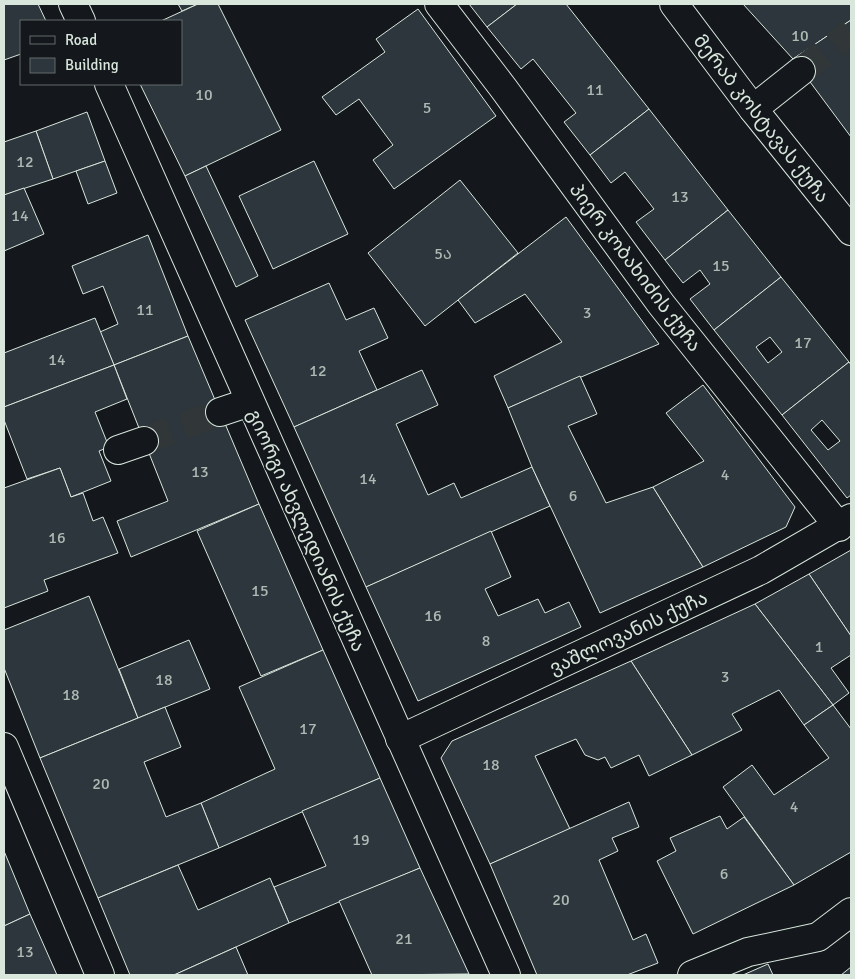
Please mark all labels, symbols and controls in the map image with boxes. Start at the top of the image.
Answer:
legend [20,20,182,85]
house number: 10 [791,26,809,46]
street label: მერაბ კოსტავას ქუჩა [688,30,834,208]
text: Road [65,31,97,49]
text: Building [65,56,119,74]
house number: 11 [586,80,604,100]
house number: 10 [195,85,213,105]
house number: 5 [423,98,431,118]
house number: 12 [16,152,34,172]
street label: პიერ კობახიძის ქუჩა [564,178,706,357]
house number: 13 [671,187,689,207]
house number: 14 [11,206,29,226]
house number: 5ა [434,244,452,264]
house number: 15 [712,256,730,276]
house number: 11 [136,300,154,320]
house number: 3 [583,303,591,323]
house number: 17 [794,333,812,353]
house number: 14 [48,350,66,370]
house number: 12 [309,361,327,381]
street label: გიორგი ახვლედიანის ქუჩა [242,405,371,655]
house number: 13 [191,462,209,482]
house number: 4 [721,465,730,485]
house number: 14 [359,469,377,489]
house number: 6 [569,486,577,506]
house number: 16 [48,528,66,548]
house number: 15 [251,581,269,601]
street label: ვაშლოვანის ქუჩა [545,586,711,680]
house number: 16 [424,606,442,626]
house number: 8 [482,631,490,651]
house number: 1 [815,637,823,657]
house number: 3 [721,667,729,687]
house number: 18 [155,670,173,690]
house number: 18 [62,685,80,705]
house number: 17 [299,719,317,739]
house number: 18 [482,755,500,775]
house number: 20 [92,774,110,794]
house number: 4 [790,797,799,817]
house number: 19 [352,830,370,850]
house number: 6 [720,864,728,884]
house number: 20 [552,890,570,910]
house number: 21 [395,929,413,949]
house number: 13 [16,942,34,962]

